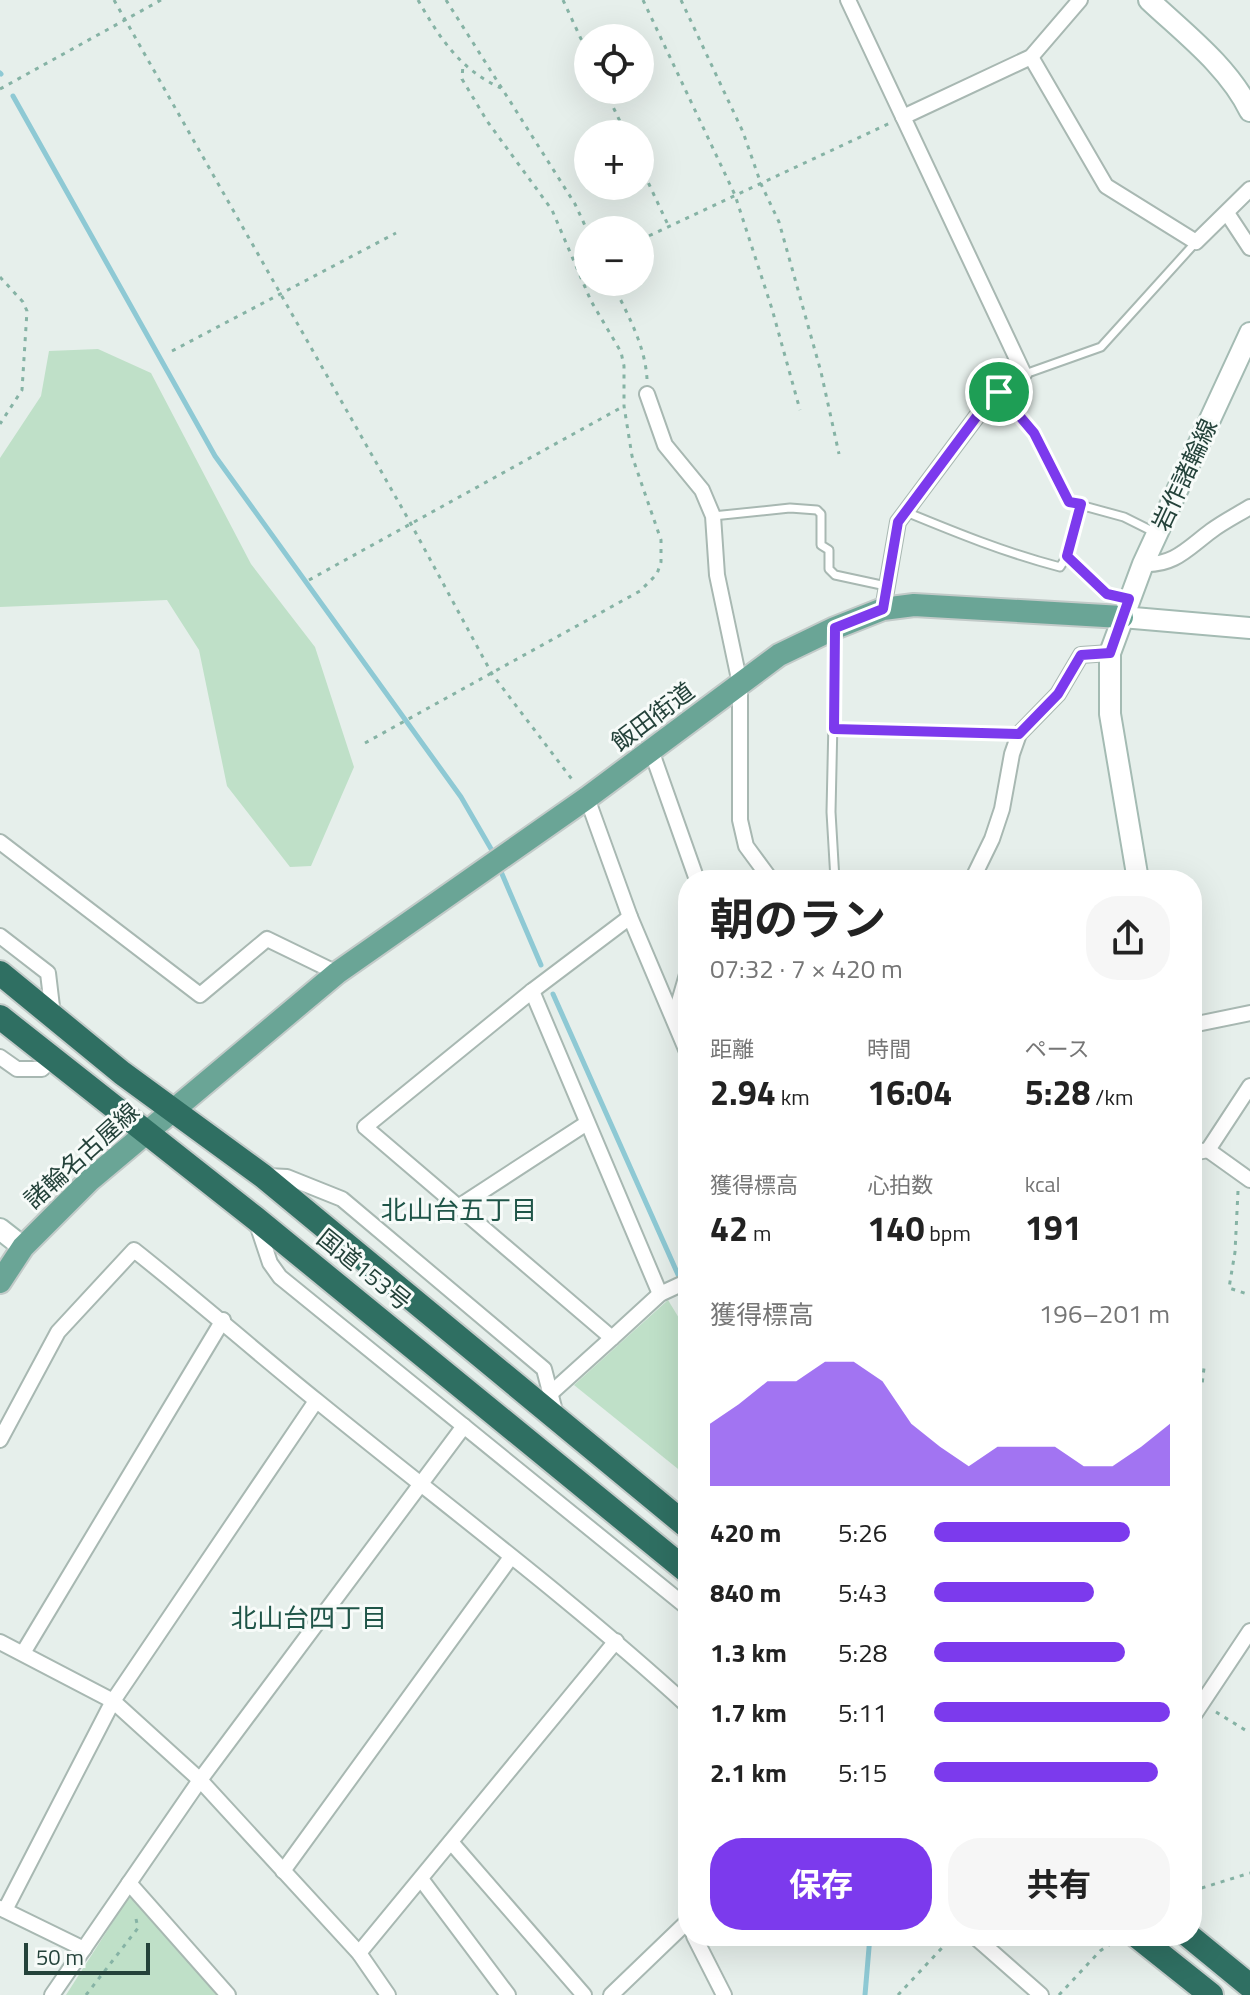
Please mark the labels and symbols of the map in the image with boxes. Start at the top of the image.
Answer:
pin [965,358,1033,426]
street label: 岩作諸輪線 [1142,413,1226,537]
street label: 飯田街道 [603,673,702,759]
street label: 諸輪名古屋線 [16,1094,147,1217]
district label: 北山台五丁目 [381,1190,537,1229]
street label: 国道153号 [310,1220,420,1319]
district label: 北山台四丁目 [231,1598,387,1637]
scale bar [24,1939,150,1975]

